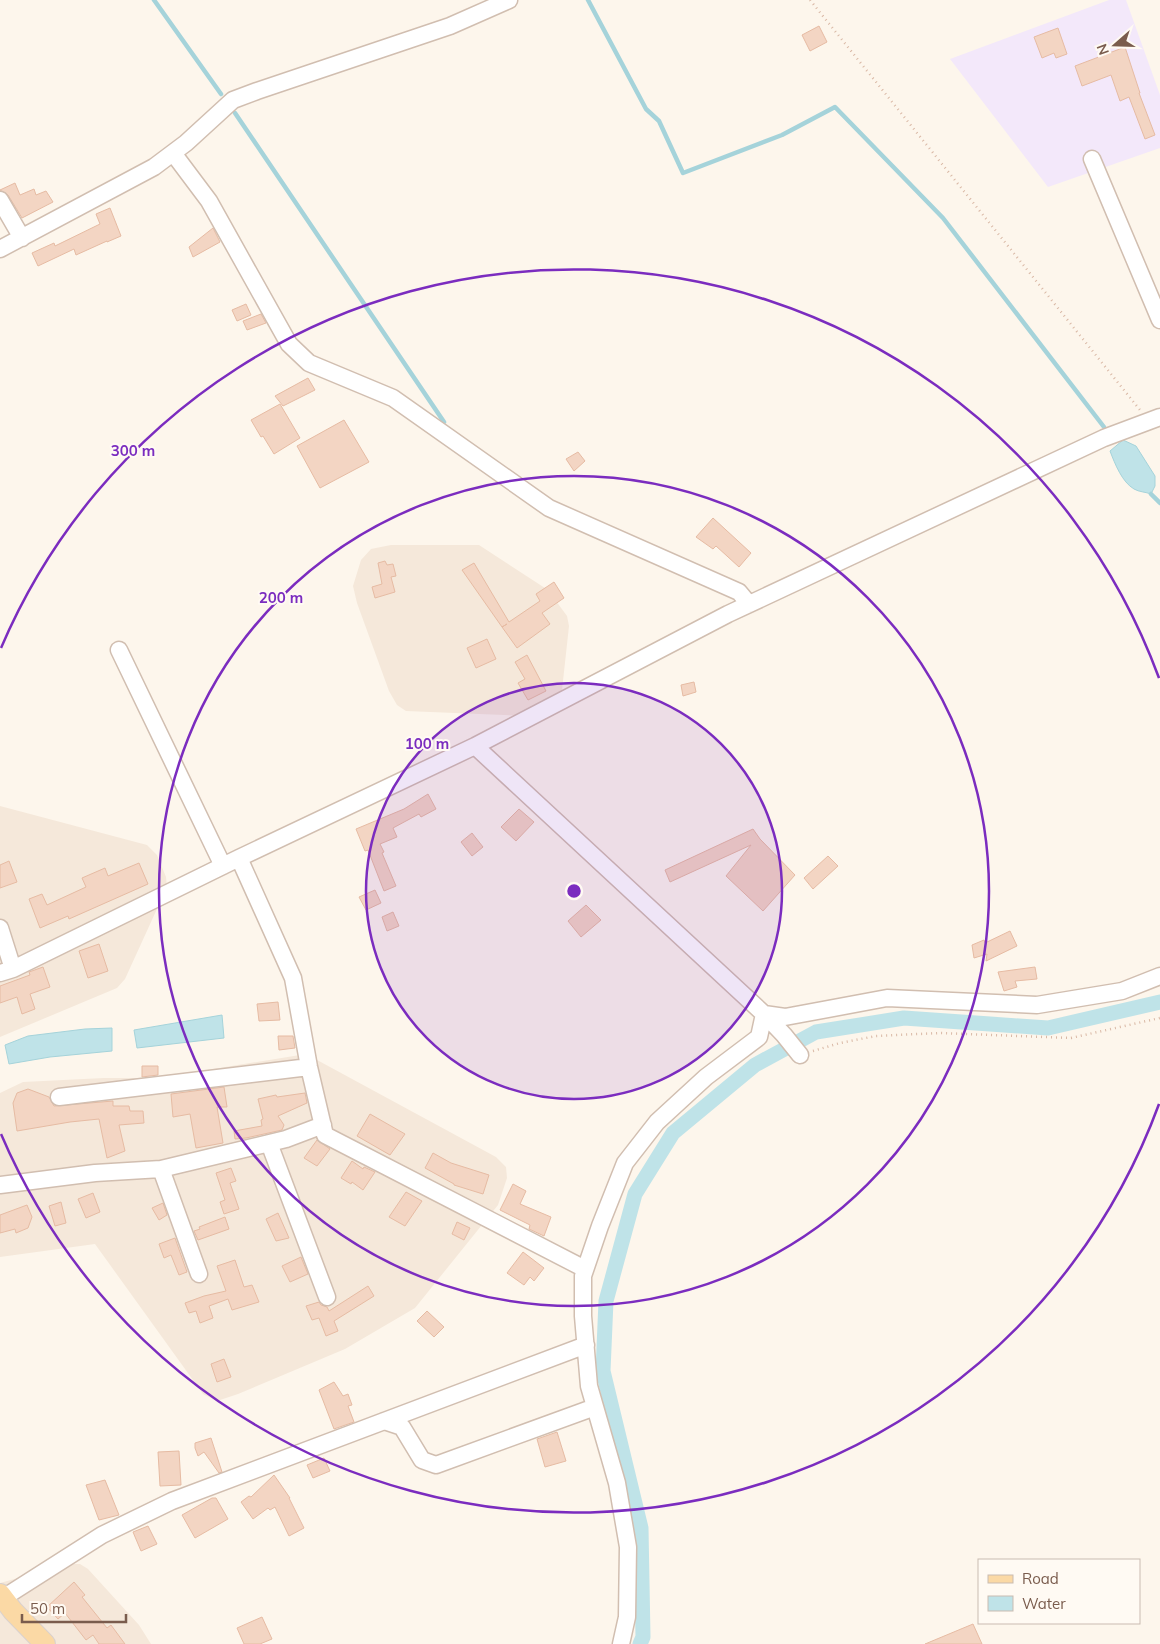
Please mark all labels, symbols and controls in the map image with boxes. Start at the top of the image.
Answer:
north arrow [1090,20,1140,70]
text: N [1093,41,1113,57]
text: 300 m [111,441,155,460]
text: 200 m [259,588,303,607]
text: 100 m [405,734,449,753]
centre of rings [565,882,583,900]
legend [978,1559,1140,1624]
text: Road [1022,1569,1059,1588]
scale bar [22,1592,126,1624]
text: Water [1022,1594,1066,1613]
text: 50 m [30,1599,65,1618]

